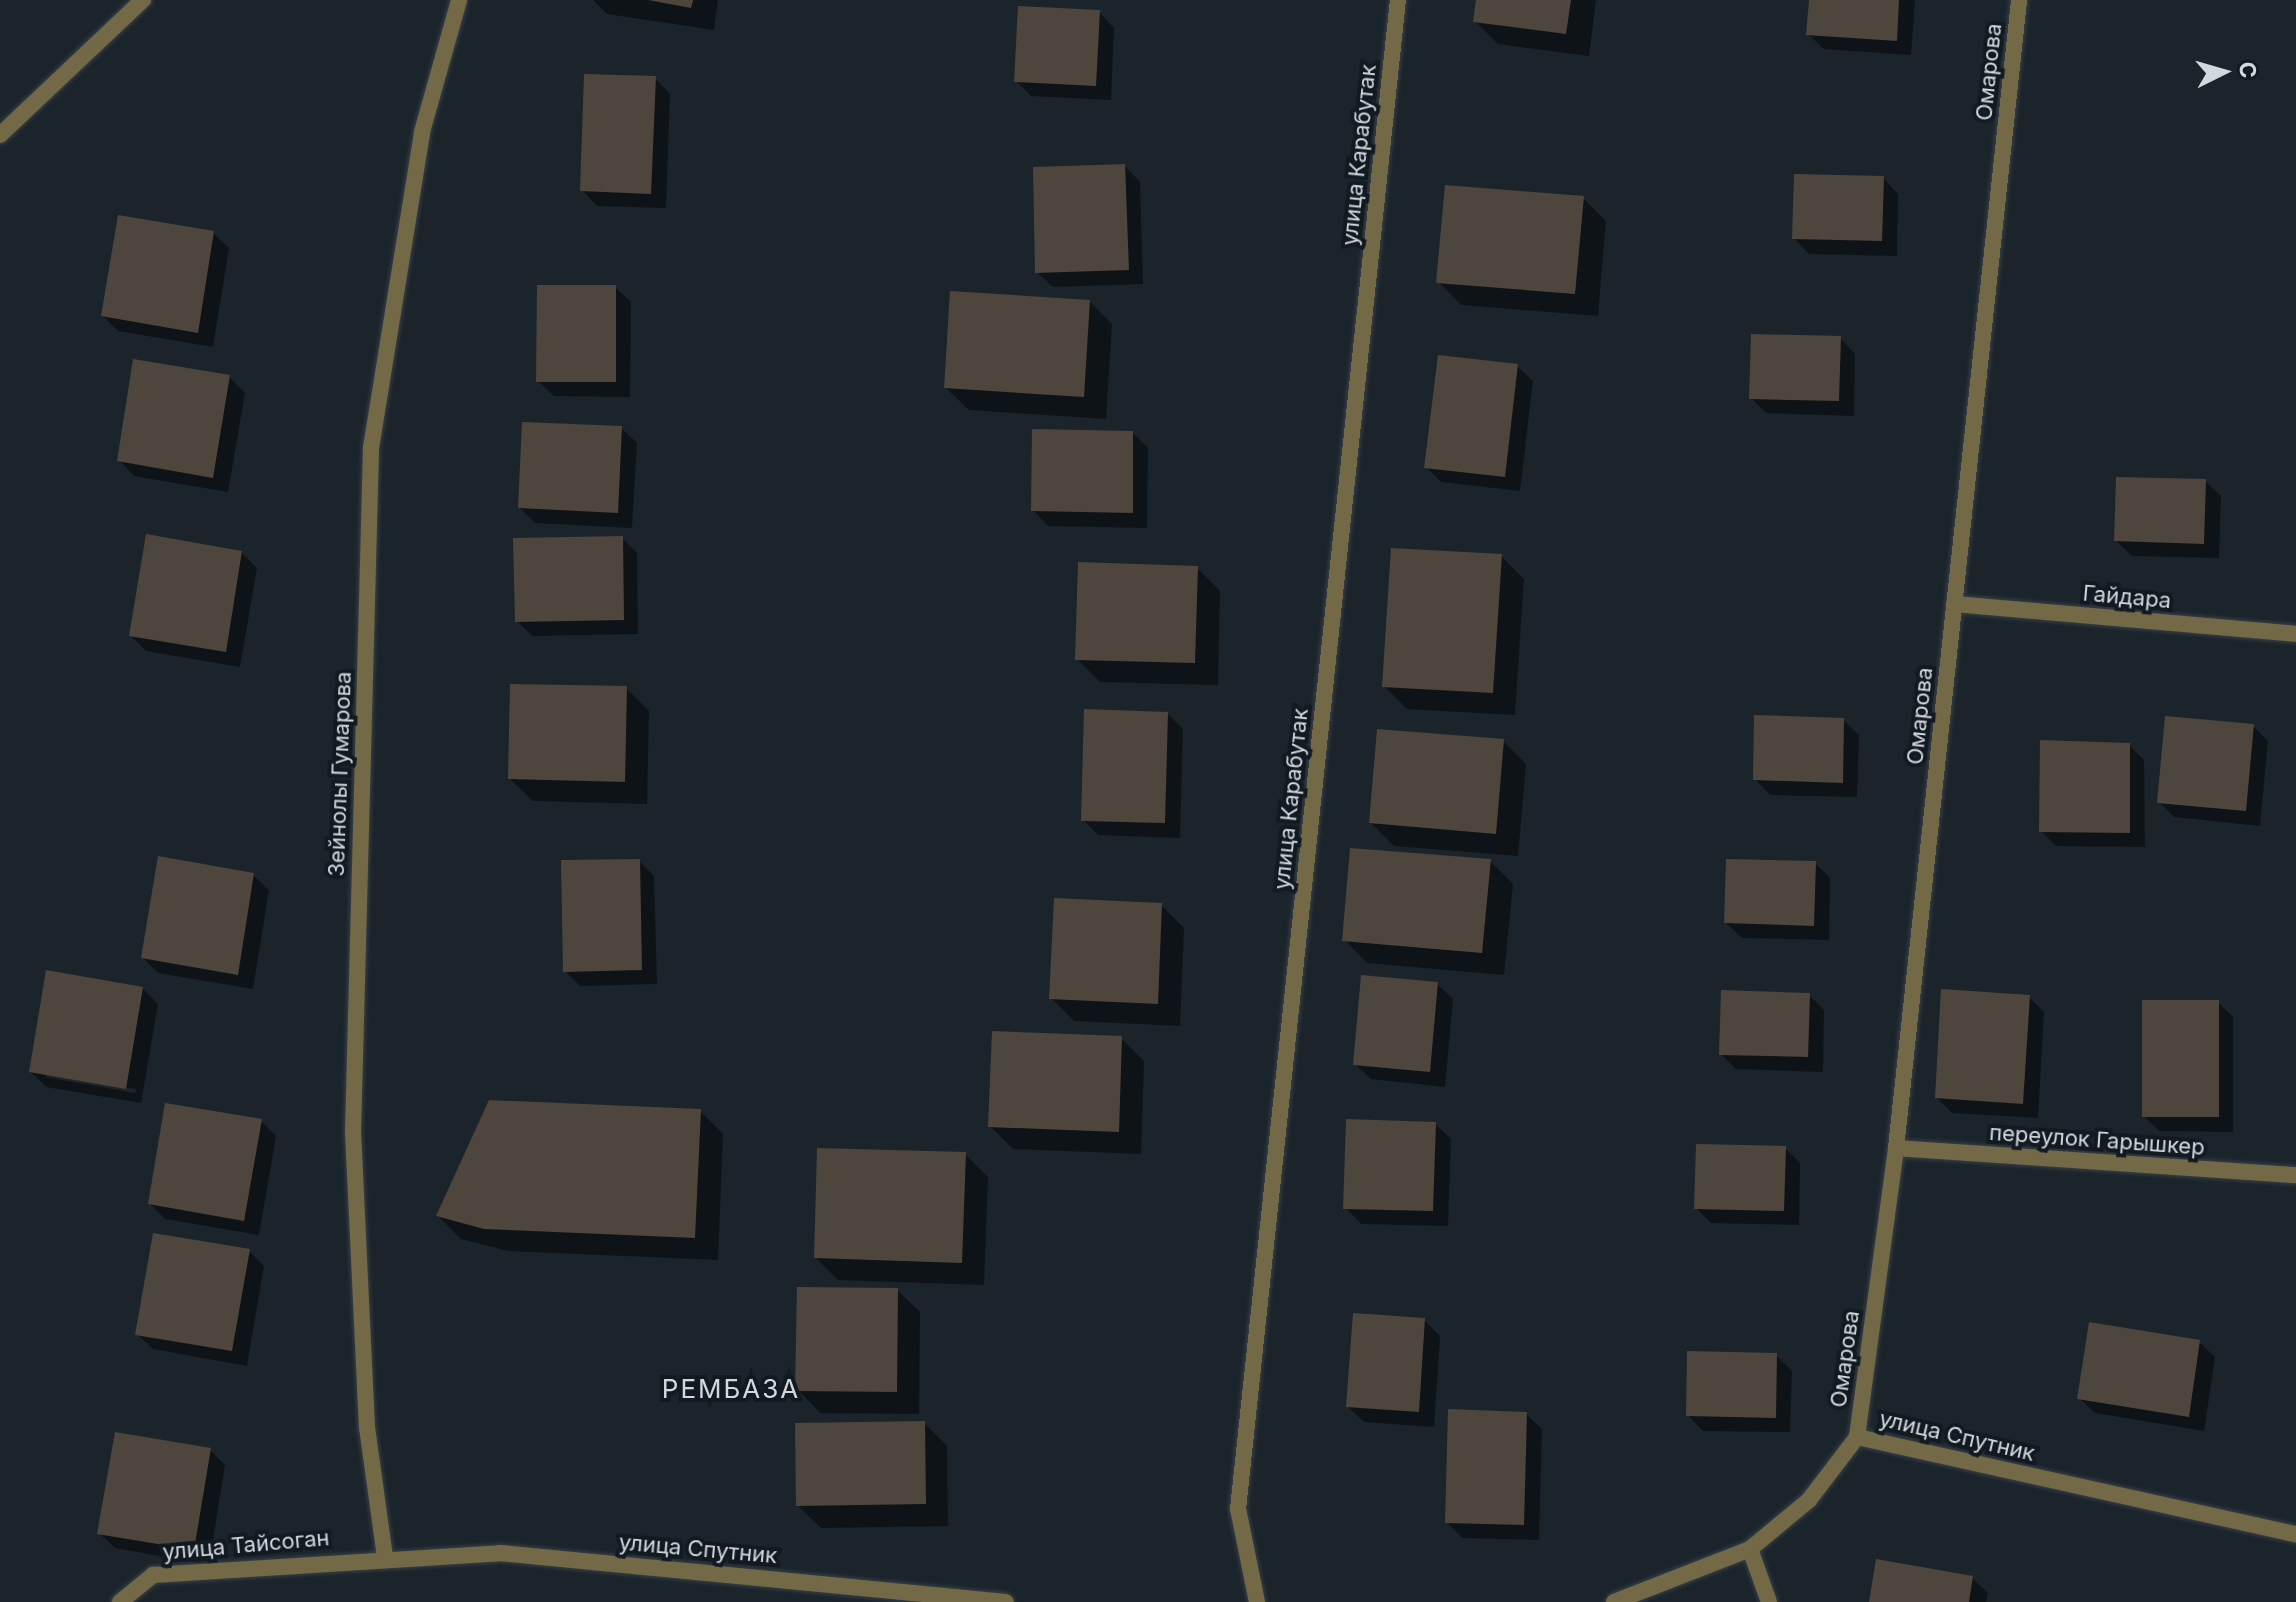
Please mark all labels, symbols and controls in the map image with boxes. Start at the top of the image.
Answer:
street label: Омарова [1971,22,2007,122]
north arrow [2184,32,2264,112]
text: С [2234,61,2262,79]
street label: улица Карабутак [1336,63,1382,247]
street label: Гайдара [2082,580,2172,614]
street label: Омарова [1902,666,1938,766]
street label: Зейнолы Гумарова [323,671,357,877]
street label: улица Карабутак [1268,707,1314,891]
street label: переулок Гарышкер [1988,1119,2206,1161]
street label: Омарова [1825,1309,1865,1409]
district label: РЕМБАЗА [662,1373,800,1405]
street label: улица Спутник [1877,1405,2037,1467]
street label: улица Тайсоган [161,1525,331,1565]
street label: улица Спутник [618,1529,778,1569]

